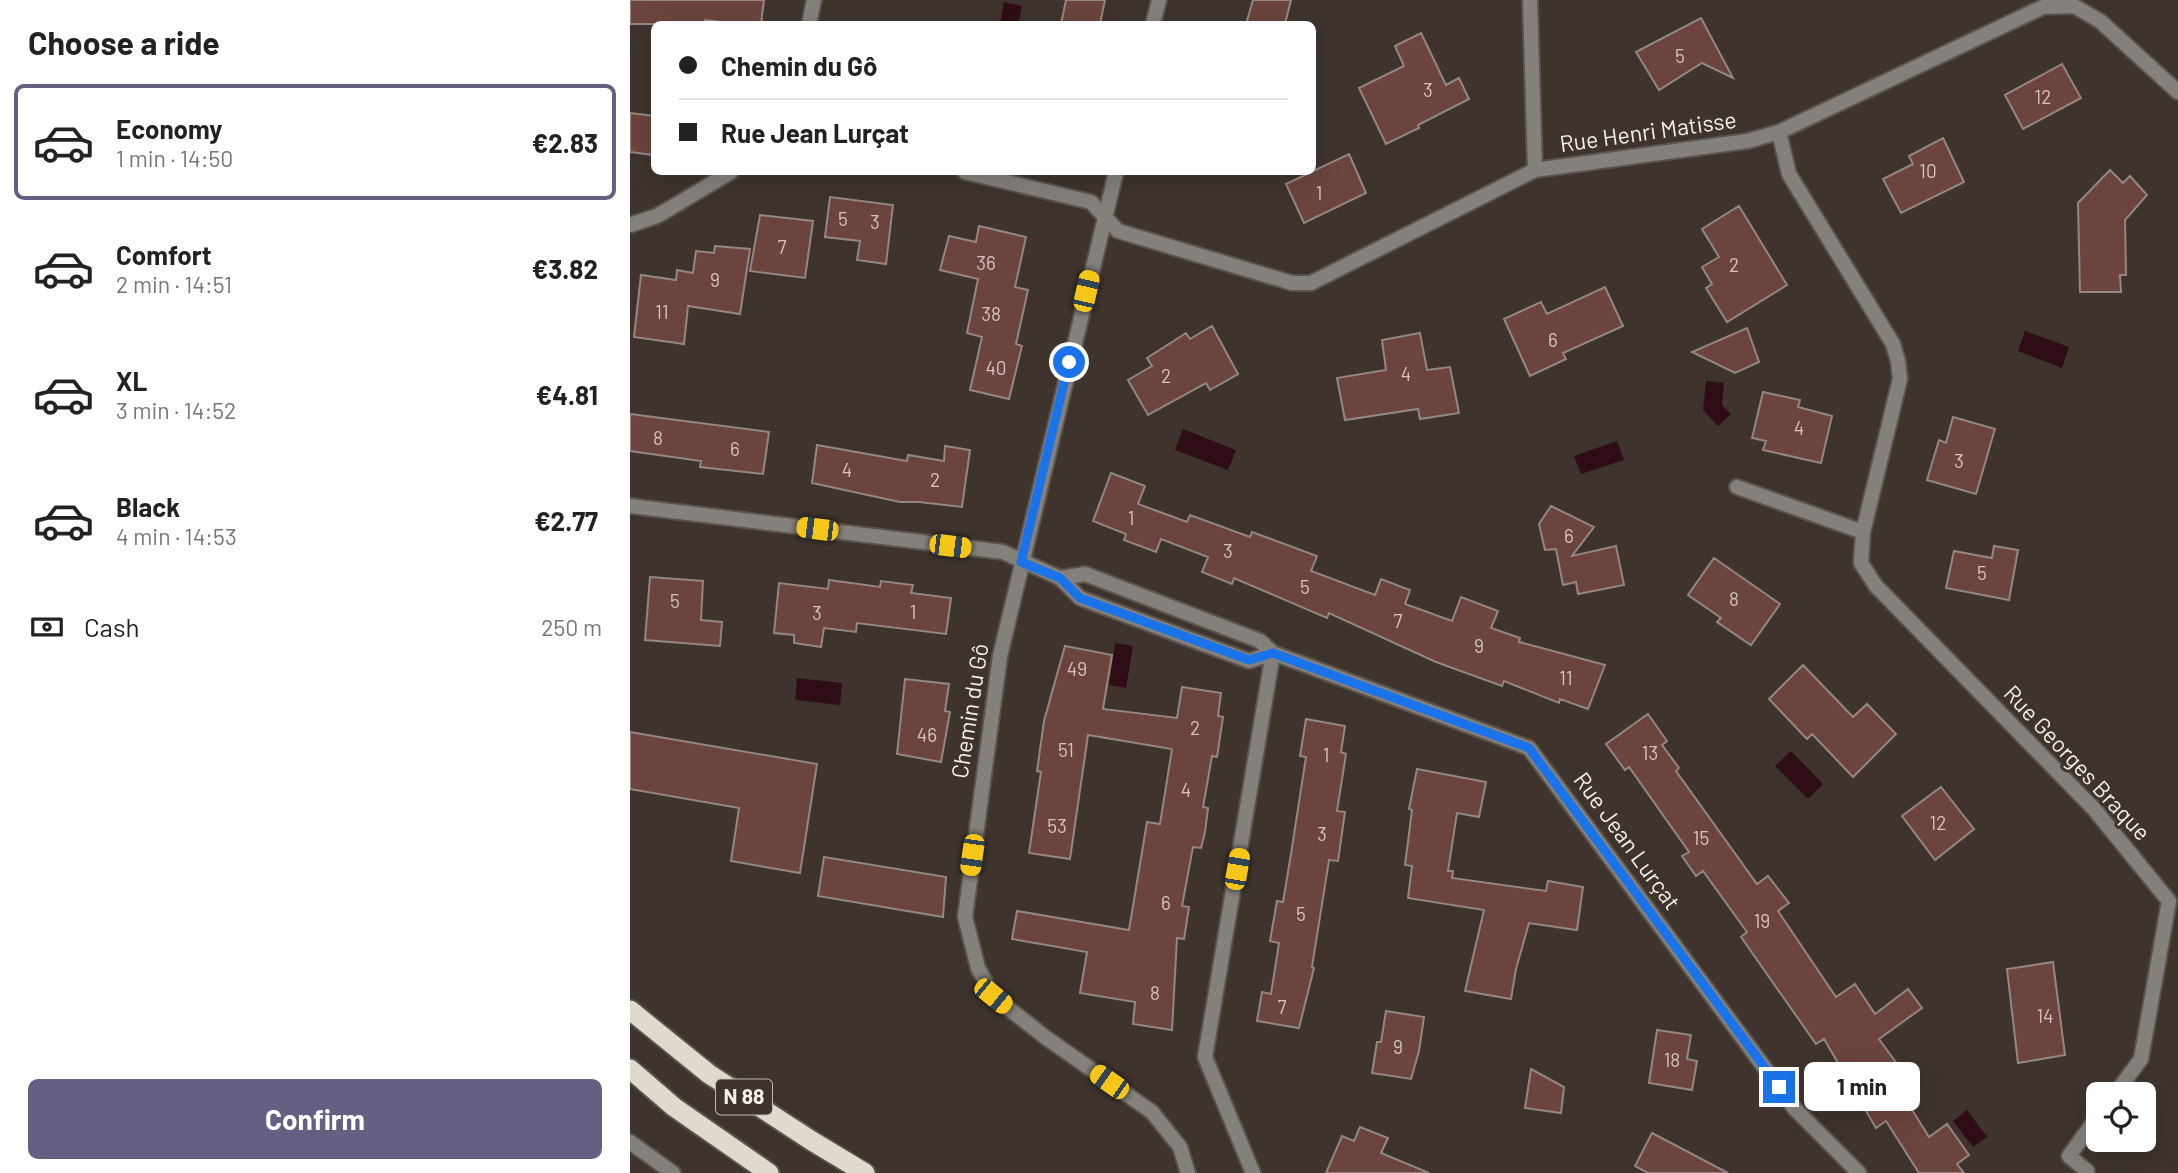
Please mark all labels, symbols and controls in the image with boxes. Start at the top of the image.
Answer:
text: Choose a ride [28,23,220,61]
house number: 5 [1675,44,1685,67]
text: Chemin du Gô [721,50,877,81]
house number: 3 [1423,78,1433,101]
house number: 12 [2035,85,2051,108]
street label: Rue Henri Matisse [1558,105,1738,157]
icon: car [32,111,95,174]
text: Economy [116,113,222,144]
text: Rue Jean Lurçat [721,117,909,148]
text: €2.83 [532,127,598,158]
text: 1 min · 14:50 [116,144,233,172]
house number: 10 [1919,159,1937,182]
house number: 1 [1316,181,1322,204]
house number: 5 [838,207,848,230]
house number: 3 [870,210,880,233]
house number: 7 [778,235,787,258]
icon: car [32,237,95,300]
text: Comfort [116,239,212,270]
house number: 36 [976,251,996,274]
text: €3.82 [532,253,598,284]
house number: 2 [1729,253,1739,276]
house number: 9 [710,268,720,291]
car [1072,268,1101,314]
text: 2 min · 14:51 [116,270,232,298]
house number: 11 [655,300,669,323]
house number: 38 [981,302,1001,325]
house number: 6 [1548,328,1558,351]
route start [1053,346,1085,378]
house number: 40 [985,356,1007,379]
house number: 4 [1401,362,1411,385]
icon: car [32,363,95,426]
house number: 2 [1161,364,1171,387]
text: XL [116,365,147,396]
text: €4.81 [536,379,598,410]
text: 3 min · 14:52 [116,396,236,424]
house number: 4 [1794,416,1804,439]
house number: 8 [653,426,663,449]
house number: 6 [730,437,740,460]
house number: 3 [1954,449,1964,472]
house number: 4 [842,458,852,481]
house number: 2 [930,468,940,491]
icon: car [32,489,95,552]
text: Black [116,491,180,522]
text: €2.77 [534,505,598,536]
house number: 1 [1128,506,1134,529]
car [795,516,840,542]
text: 4 min · 14:53 [116,522,237,550]
house number: 6 [1564,524,1574,547]
car [928,533,973,559]
house number: 3 [1223,539,1233,562]
house number: 5 [1977,561,1987,584]
house number: 5 [1300,575,1310,598]
house number: 8 [1729,587,1739,610]
house number: 5 [670,589,680,612]
house number: 1 [910,600,916,623]
house number: 3 [812,601,822,624]
icon: cash [28,608,66,646]
house number: 7 [1394,609,1403,632]
text: Cash [84,611,139,642]
text: 250 m [541,613,602,641]
house number: 9 [1474,634,1484,657]
street label: Chemin du Gô [945,641,993,780]
house number: 49 [1067,657,1087,680]
house number: 11 [1559,666,1573,689]
street label: Rue Georges Braque [1999,679,2157,846]
house number: 2 [1190,716,1200,739]
house number: 46 [917,723,937,746]
house number: 51 [1058,738,1074,761]
house number: 13 [1642,741,1658,764]
house number: 1 [1323,743,1329,766]
street label: Rue Jean Lurçat [1569,766,1687,915]
house number: 4 [1181,778,1191,801]
house number: 12 [1930,811,1946,834]
house number: 53 [1047,814,1067,837]
house number: 3 [1317,822,1327,845]
house number: 15 [1693,826,1709,849]
car [959,833,986,877]
car [1224,846,1251,892]
house number: 6 [1161,891,1171,914]
house number: 5 [1296,902,1306,925]
house number: 19 [1754,909,1770,932]
car [971,975,1016,1017]
house number: 8 [1150,981,1160,1004]
house number: 7 [1278,995,1287,1018]
house number: 14 [2036,1004,2054,1027]
house number: 9 [1393,1035,1403,1058]
house number: 18 [1664,1048,1680,1071]
car [1086,1061,1133,1103]
callout: 1 min [1804,1062,1919,1112]
route end [1763,1071,1795,1103]
text: 1 min [1837,1072,1887,1100]
button: Confirm [28,1079,602,1159]
road number: N 88 [716,1080,772,1114]
map controls [2086,1082,2156,1152]
button: locate [2086,1082,2156,1152]

